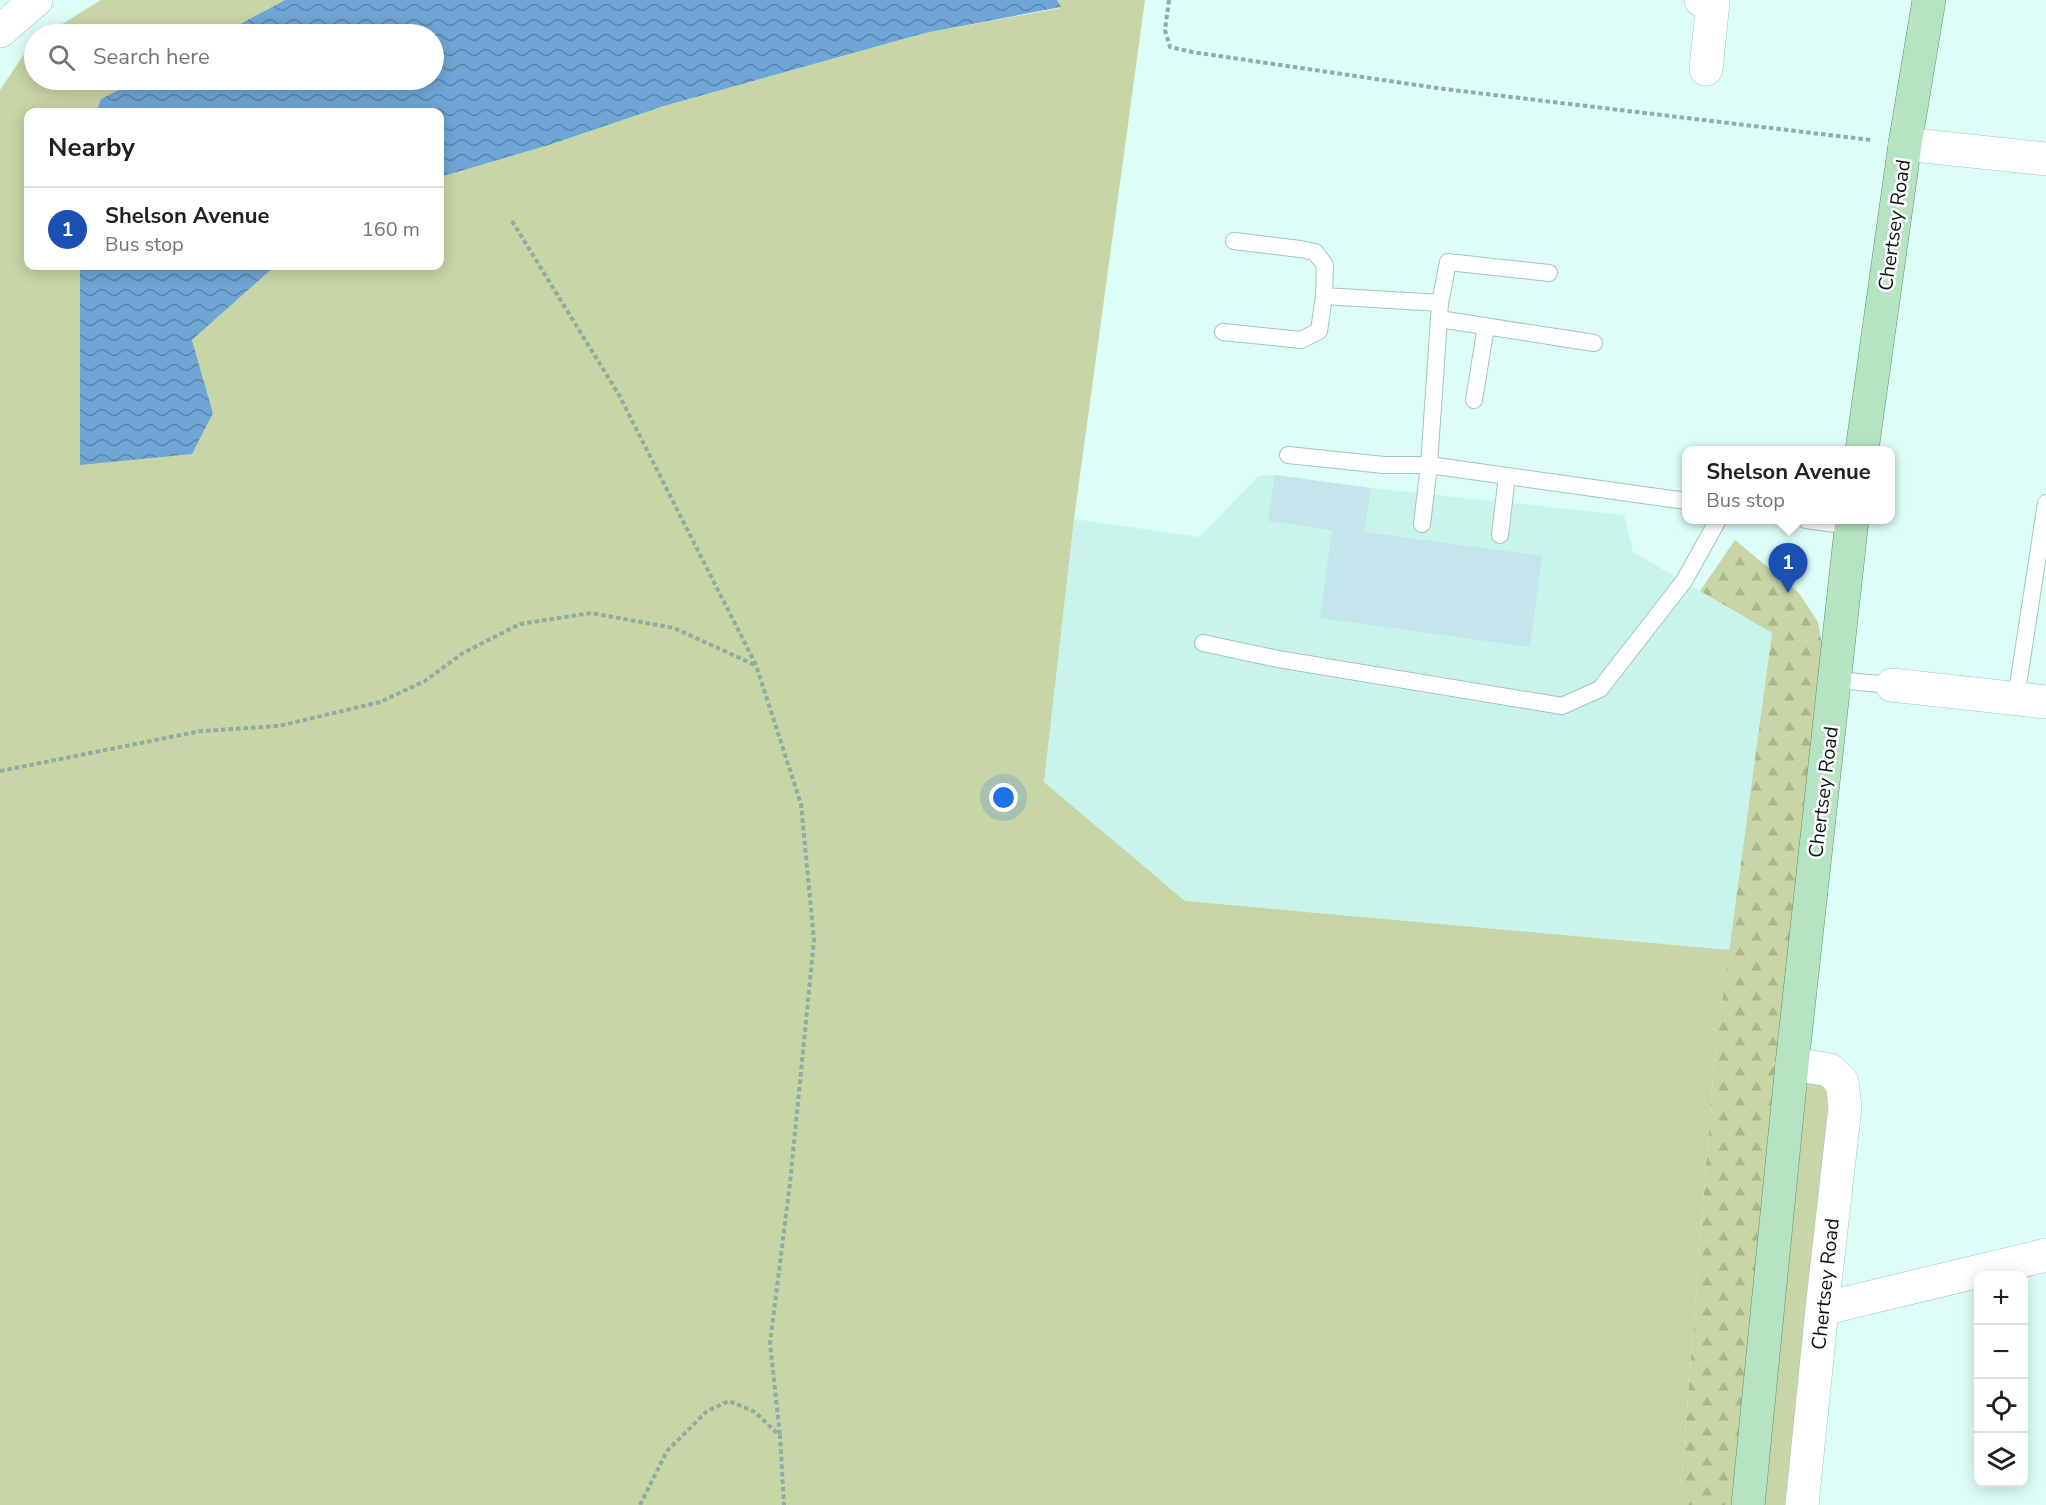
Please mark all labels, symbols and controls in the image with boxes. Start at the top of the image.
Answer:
search box [24,24,444,90]
icon: search [45,41,78,74]
text: Search here [93,42,210,72]
text: Nearby [48,130,135,165]
street label: Chertsey Road [1872,158,1917,292]
text: Shelson Avenue [105,201,269,231]
text: 1 [62,216,74,243]
text: 160 m [362,216,420,243]
text: Bus stop [105,231,184,258]
popup [1682,446,1895,524]
text: Shelson Avenue [1706,457,1871,487]
text: Bus stop [1706,487,1785,514]
pin: 1 [1768,544,1808,593]
street label: Chertsey Road [1802,725,1845,859]
your location [989,783,1018,812]
street label: Chertsey Road [1805,1217,1846,1351]
map controls [1974,1271,2028,1487]
button: + [1974,1271,2028,1325]
button: − [1974,1325,2028,1379]
button: locate [1974,1379,2028,1433]
button: layers [1974,1433,2028,1487]

